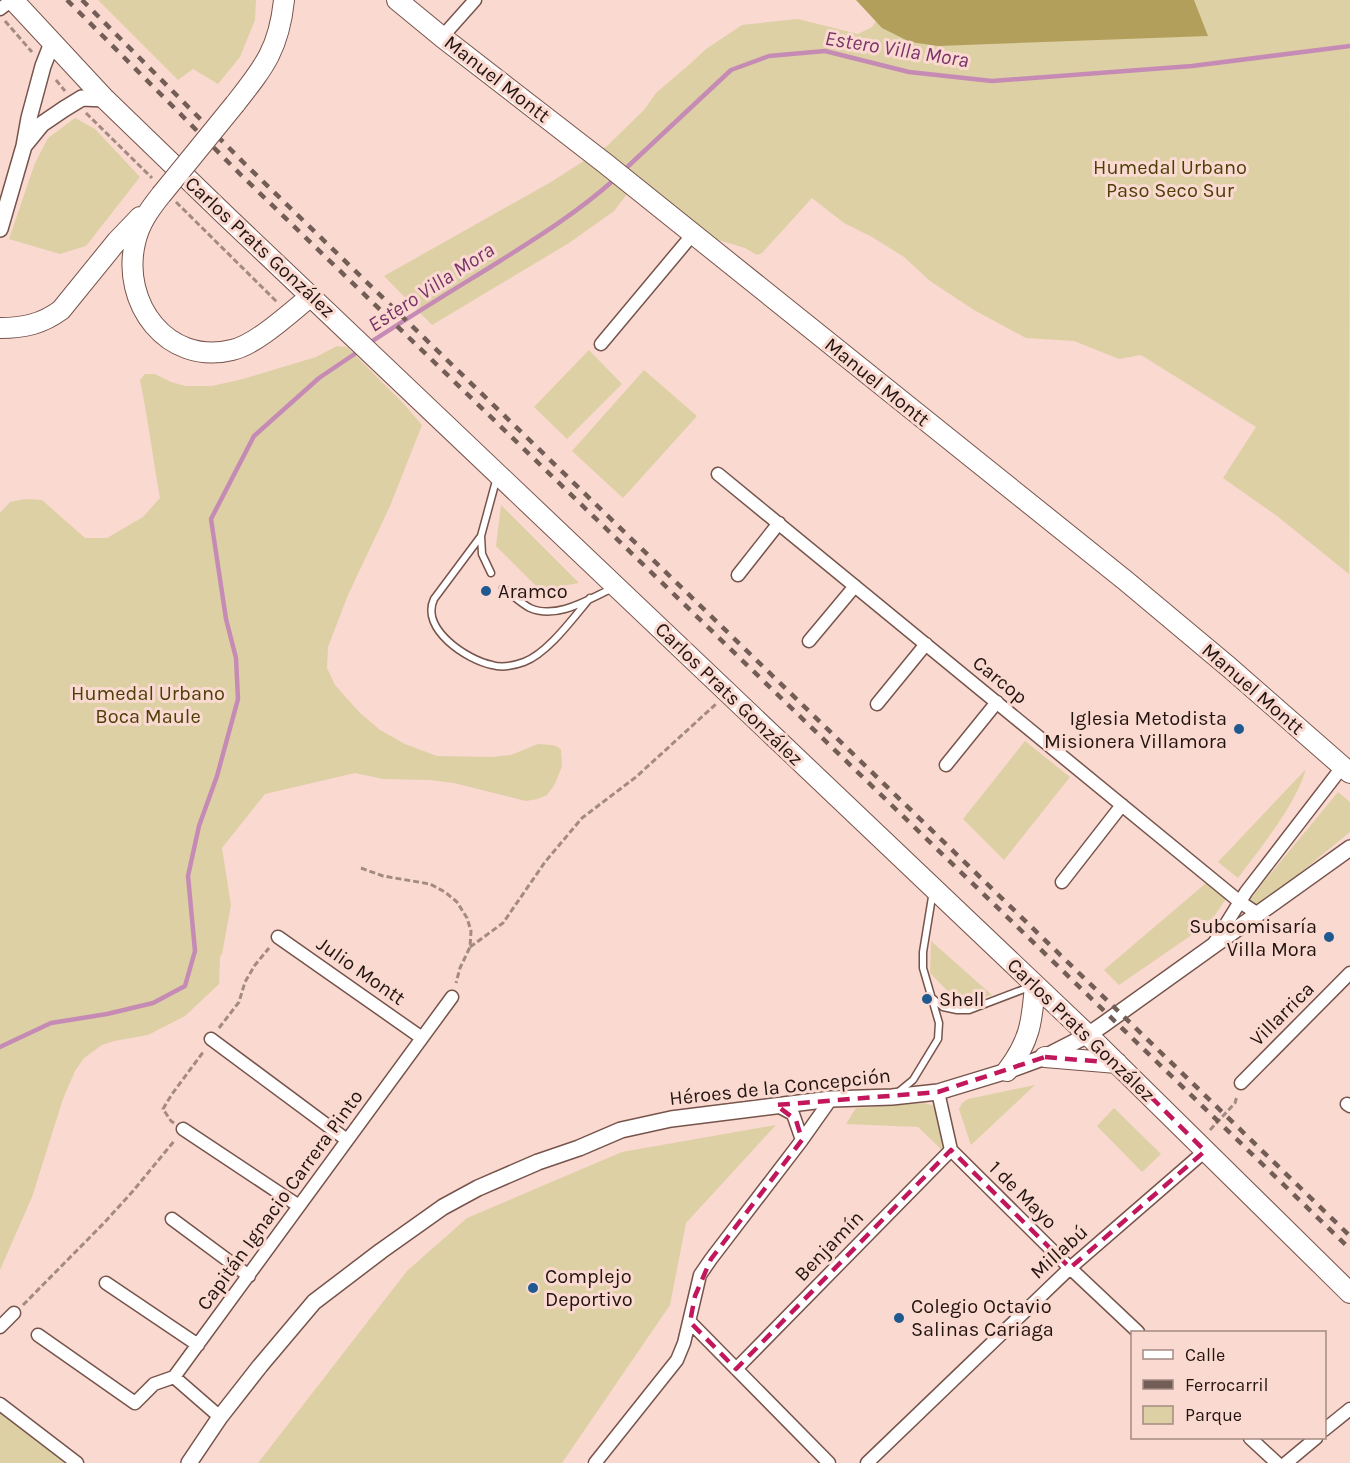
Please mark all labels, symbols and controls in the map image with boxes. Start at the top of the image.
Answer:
water label: Estero Villa Mora [823,26,971,72]
street label: Manuel Montt [440,31,555,128]
park label: Humedal Urbano Paso Seco Sur [1093,156,1247,202]
street label: Carlos Prats González [180,172,340,322]
water label: Estero Villa Mora [363,237,499,337]
street label: Manuel Montt [820,333,934,431]
place label: Aramco [498,580,568,603]
marker: Aramco [479,584,493,598]
street label: Carlos Prats González [650,618,808,770]
street label: Manuel Montt [1197,638,1309,740]
street label: Carcop [968,651,1032,709]
park label: Humedal Urbano Boca Maule [71,682,225,728]
place label: Iglesia Metodista Misionera Villamora [1044,707,1227,753]
marker: Iglesia Metodista Misionera Villamora [1232,722,1246,736]
place label: Subcomisaría Villa Mora [1189,915,1317,961]
marker: Subcomisaría Villa Mora [1322,930,1336,944]
street label: Julio Montt [312,932,410,1010]
street label: Carlos Prats González [1002,954,1160,1106]
street label: Villarrica [1245,977,1319,1051]
place label: Shell [939,988,985,1011]
marker: Shell [920,992,934,1006]
street label: Héroes de la Concepción [668,1064,892,1110]
street label: Capitán Ignacio Carrera Pinto [192,1085,368,1315]
street label: 1 de Mayo [984,1156,1062,1234]
street label: Benjamín [790,1206,868,1286]
street label: Millabú [1026,1220,1092,1284]
place label: Complejo Deportivo [545,1265,633,1311]
marker: Complejo Deportivo [526,1281,540,1295]
place label: Colegio Octavio Salinas Cariaga [911,1295,1054,1341]
marker: Colegio Octavio Salinas Cariaga [892,1311,906,1325]
legend [1131,1331,1326,1439]
text: Calle [1185,1344,1225,1366]
text: Ferrocarril [1185,1374,1269,1396]
text: Parque [1185,1404,1242,1426]

